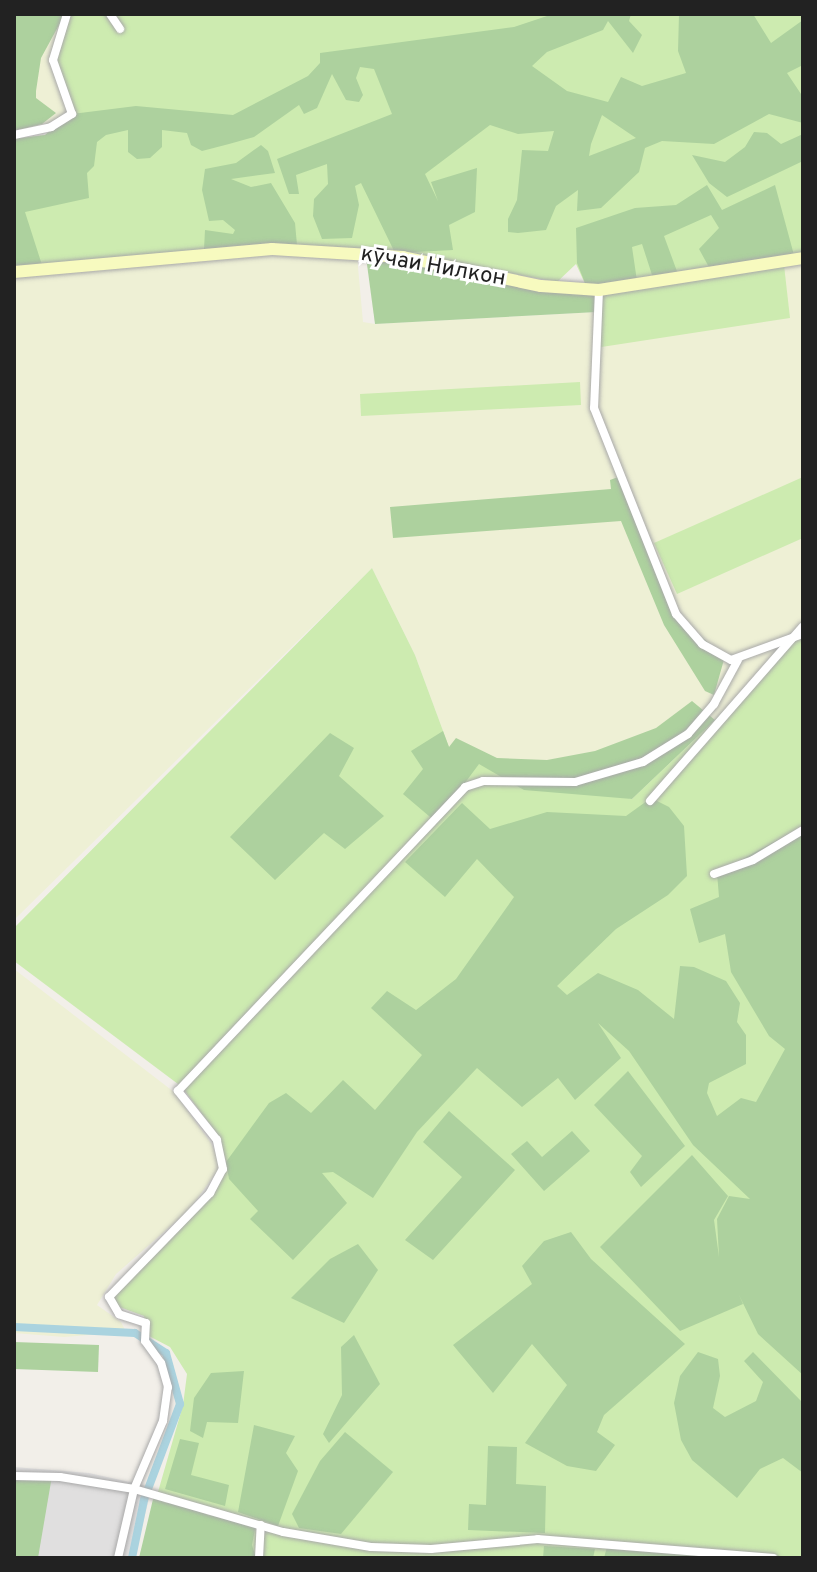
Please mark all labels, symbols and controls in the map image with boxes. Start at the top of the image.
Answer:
street label: кӯчаи Нилкон [359,241,507,293]

